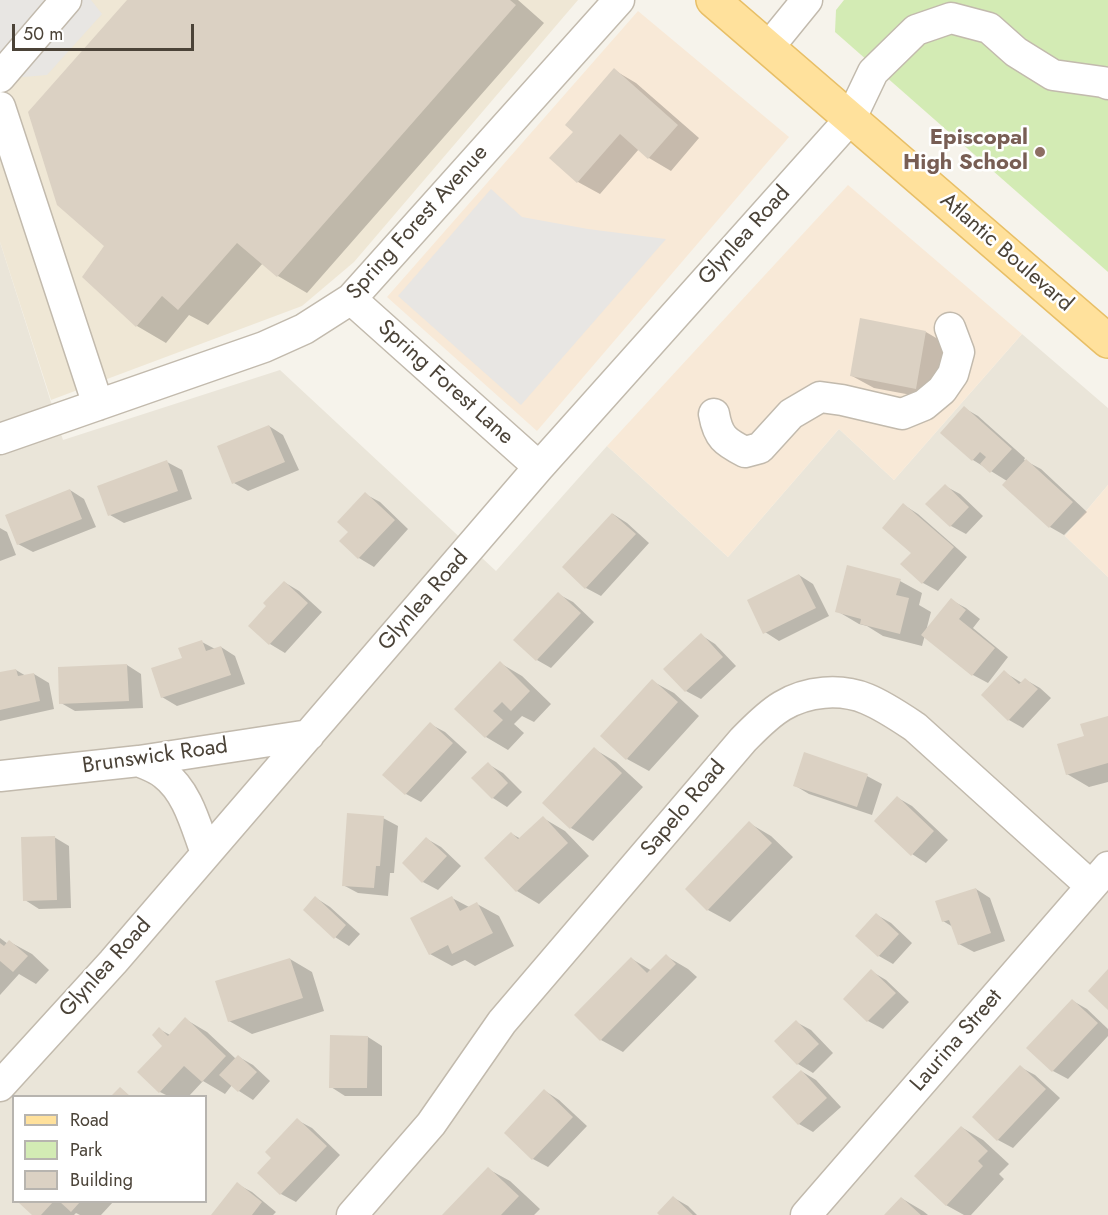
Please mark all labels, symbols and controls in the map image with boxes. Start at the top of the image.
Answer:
scale bar [15,12,196,50]
text: 50 m [23,21,63,47]
place label: Episcopal High School [903,126,1028,178]
street label: Spring Forest Avenue [342,140,494,306]
marker: Episcopal High School [1033,145,1047,159]
street label: Glynlea Road [694,181,796,291]
street label: Atlantic Boulevard [934,188,1078,318]
street label: Spring Forest Lane [372,315,518,451]
street label: Glynlea Road [373,545,475,657]
street label: Brunswick Road [81,734,229,780]
street label: Sapelo Road [636,755,732,863]
street label: Glynlea Road [55,913,157,1023]
street label: Laurina Street [906,985,1008,1097]
legend [12,1095,207,1203]
text: Road [70,1107,109,1133]
text: Park [70,1137,102,1163]
text: Building [70,1167,133,1193]

